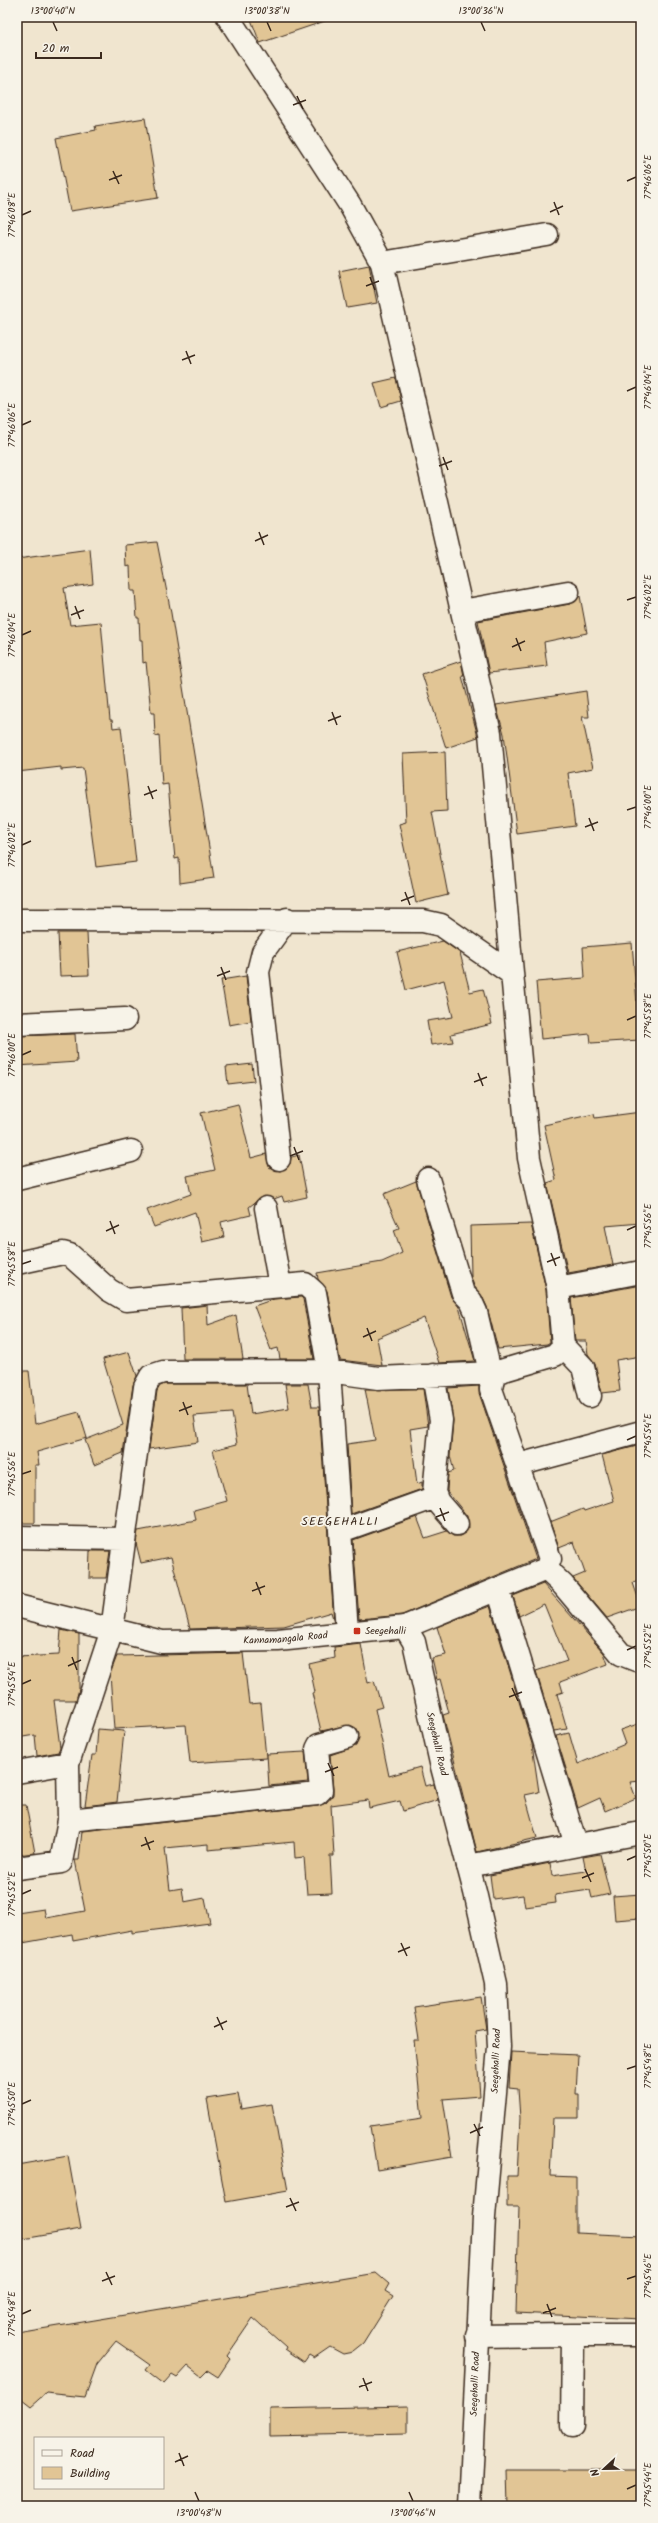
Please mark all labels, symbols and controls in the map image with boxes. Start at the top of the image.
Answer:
text: 13°00'40"N [31,3,75,19]
text: 13°00'38"N [244,3,290,19]
text: 13°00'36"N [458,3,504,19]
scale bar [36,34,101,60]
text: 20 m [42,39,70,58]
text: 77°46'06"E [640,153,656,199]
text: 77°46'08"E [4,191,20,238]
text: 77°46'04"E [640,363,656,409]
text: 77°46'06"E [4,401,20,447]
text: 77°46'02"E [640,573,656,620]
text: 77°46'04"E [4,611,20,657]
text: 77°46'00"E [640,784,656,829]
text: 77°46'02"E [4,821,20,868]
text: 77°45'58"E [640,992,656,1039]
text: 77°46'00"E [4,1032,20,1077]
text: 77°45'56"E [640,1202,656,1249]
text: 77°45'58"E [4,1240,20,1287]
text: 77°45'54"E [640,1412,656,1458]
text: 77°45'56"E [4,1450,20,1497]
district label: SEEGEHALLI [302,1512,378,1531]
text: 77°45'52"E [640,1622,656,1669]
place label: Seegehalli [365,1623,407,1639]
marker: Seegehalli [352,1626,362,1636]
street label: Kannamangala Road [243,1627,329,1649]
text: 77°45'54"E [4,1660,20,1706]
street label: Seegehalli Road [422,1710,452,1779]
text: 77°45'50"E [640,1833,656,1878]
text: 77°45'52"E [4,1870,20,1917]
street label: Seegehalli Road [487,2027,505,2094]
text: 77°45'48"E [640,2042,656,2089]
text: 77°45'50"E [4,2081,20,2126]
text: 77°45'46"E [640,2252,656,2299]
text: 77°45'48"E [4,2290,20,2337]
street label: Seegehalli Road [466,2350,484,2417]
legend [34,2437,164,2489]
text: Road [70,2444,95,2463]
north arrow [584,2449,624,2489]
text: 77°45'44"E [640,2461,656,2508]
text: Building [70,2464,110,2483]
text: N [586,2466,605,2479]
text: 13°00'48"N [176,2505,222,2521]
text: 13°00'46"N [391,2505,436,2521]

